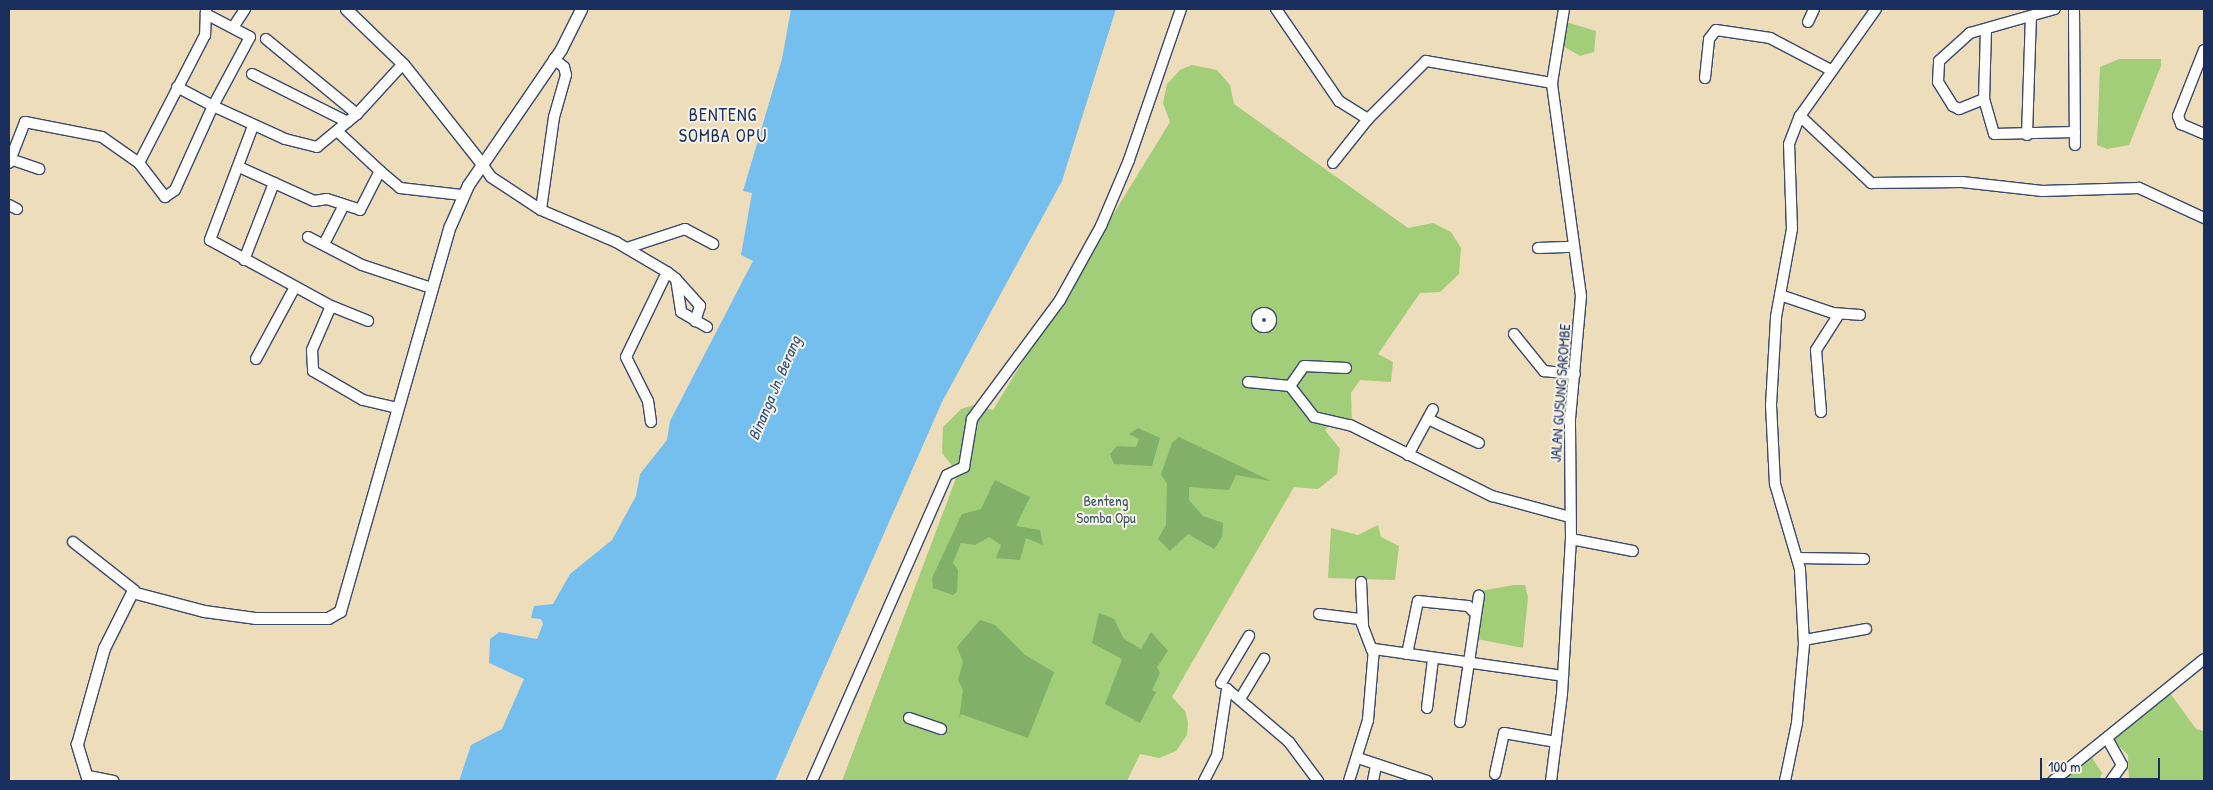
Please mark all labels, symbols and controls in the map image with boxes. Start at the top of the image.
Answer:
district label: BENTENG SOMBA OPU [678,105,768,148]
street label: JALAN GUSUNG SAROMBE [1546,323,1574,463]
water label: Binanga Jn. Berang [743,333,805,443]
park label: Benteng Somba Opu [1076,491,1136,526]
scale bar [2043,748,2163,780]
text: 100 m [2048,756,2081,777]

